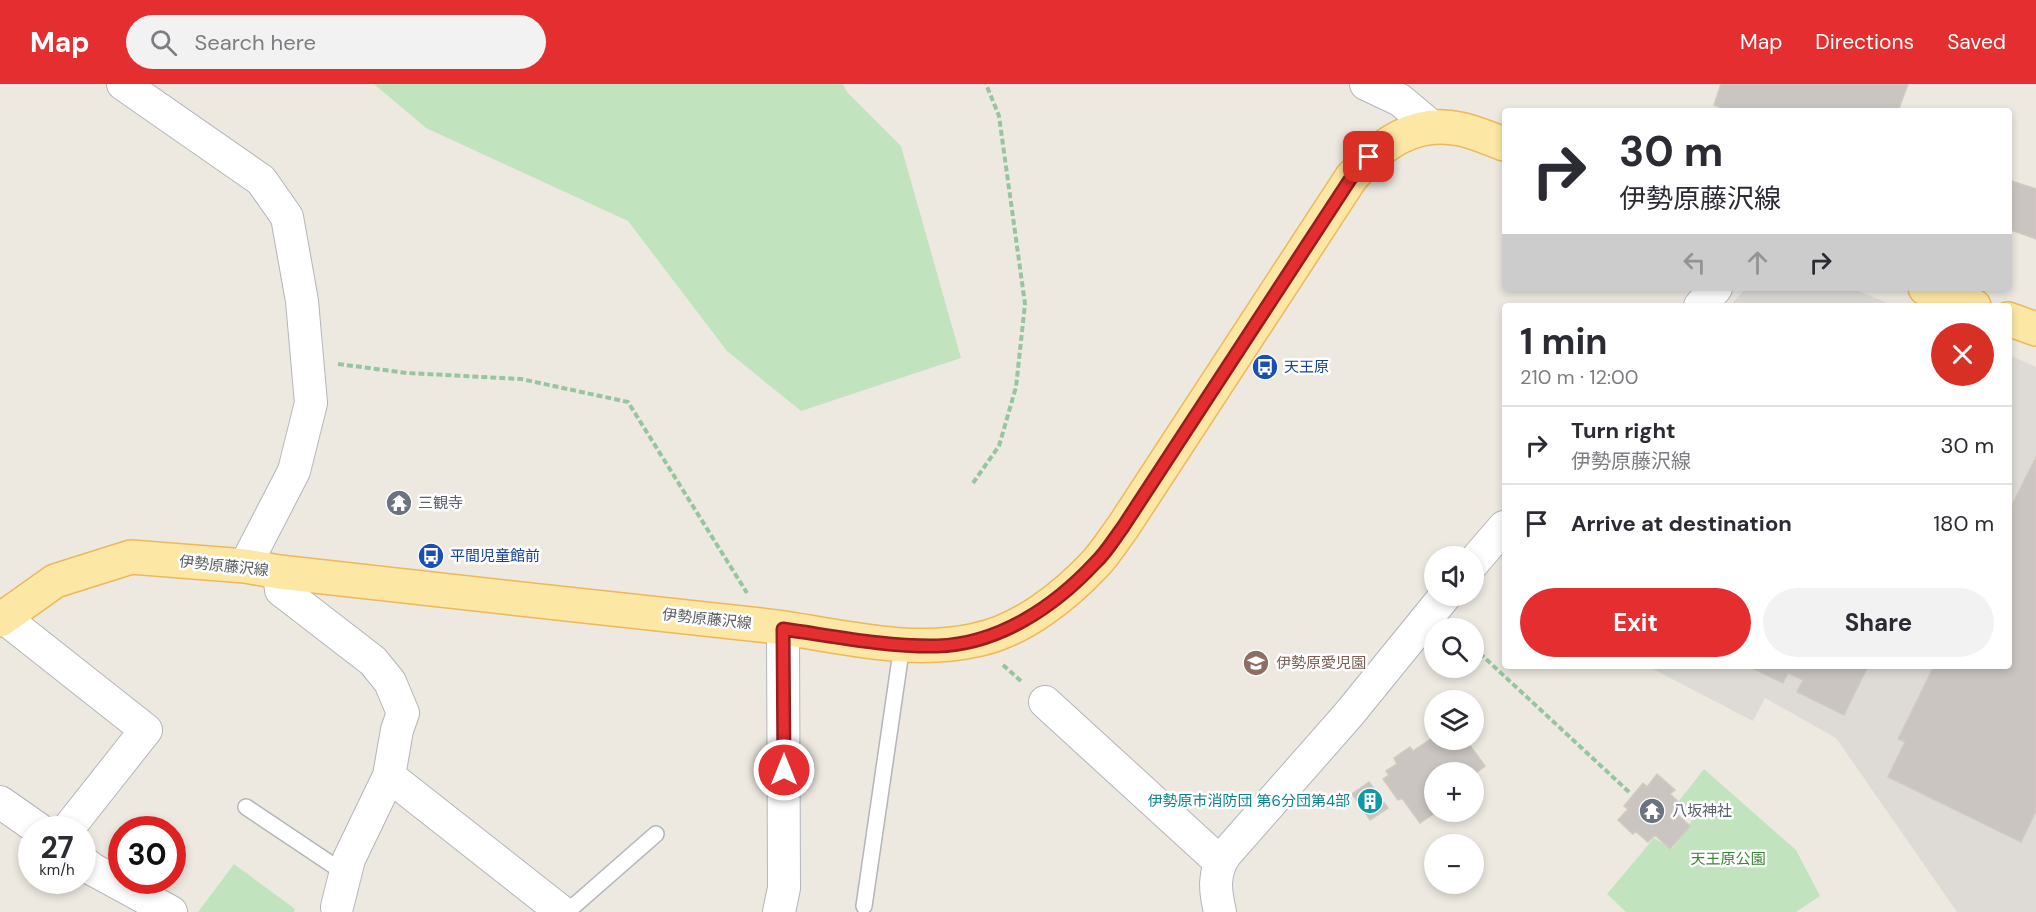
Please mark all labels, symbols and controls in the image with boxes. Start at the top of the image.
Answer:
search box [126,15,546,69]
text: Map [30,24,90,61]
icon: search [147,26,180,59]
text: Search here [195,28,316,57]
text: Map [1740,28,1782,56]
text: Directions [1815,28,1914,56]
text: Saved [1947,28,2006,56]
text: 30 m [1619,124,1723,179]
pin [1343,131,1394,182]
icon: right [1520,132,1598,210]
icon: arrive [1352,140,1385,173]
text: 伊勢原藤沢線 [1619,181,1781,216]
icon: left [1678,246,1711,279]
icon: ahead [1741,246,1774,279]
icon: right [1804,246,1837,279]
text: 1 min [1520,318,1608,365]
button: close [1931,323,1994,386]
bus stop icon: 天王原 [1250,352,1280,382]
place label: 天王原 [1284,357,1329,377]
text: 210 m · 12:00 [1520,364,1638,390]
text: Turn right [1571,416,1676,445]
icon: right [1520,429,1553,462]
text: 30 m [1940,431,1994,460]
text: 伊勢原藤沢線 [1571,448,1691,474]
temple icon: 三観寺 [384,488,414,518]
place label: 三観寺 [418,493,463,513]
icon: arrive [1520,507,1553,540]
text: Arrive at destination [1571,509,1792,538]
text: 180 m [1933,509,1994,538]
bus stop icon: 平間児童館前 [416,541,446,571]
place label: 平間児童館前 [450,546,540,566]
map controls [1424,546,1484,894]
button: sound [1424,546,1484,606]
street label: 伊勢原藤沢線 [178,551,270,581]
button: Exit [1520,588,1751,657]
button: Share [1763,588,1994,657]
street label: 伊勢原藤沢線 [661,604,753,634]
button: search [1424,618,1484,678]
school or university icon: 伊勢原愛児園 [1241,648,1271,678]
place label: 伊勢原愛児園 [1276,653,1366,673]
button: layers [1424,690,1484,750]
position arrow [752,738,816,802]
button: + [1424,762,1484,822]
building icon: 伊勢原市消防団 第6分団第4部 [1355,786,1385,816]
place label: 伊勢原市消防団 第6分団第4部 [1147,791,1350,811]
temple icon: 八坂神社 [1637,796,1667,826]
place label: 八坂神社 [1672,801,1732,821]
speed limit sign: 30 [108,816,186,894]
text: 27 [40,828,74,867]
button: − [1424,834,1484,894]
park label: 天王原公園 [1690,849,1766,869]
text: km/h [39,860,75,880]

